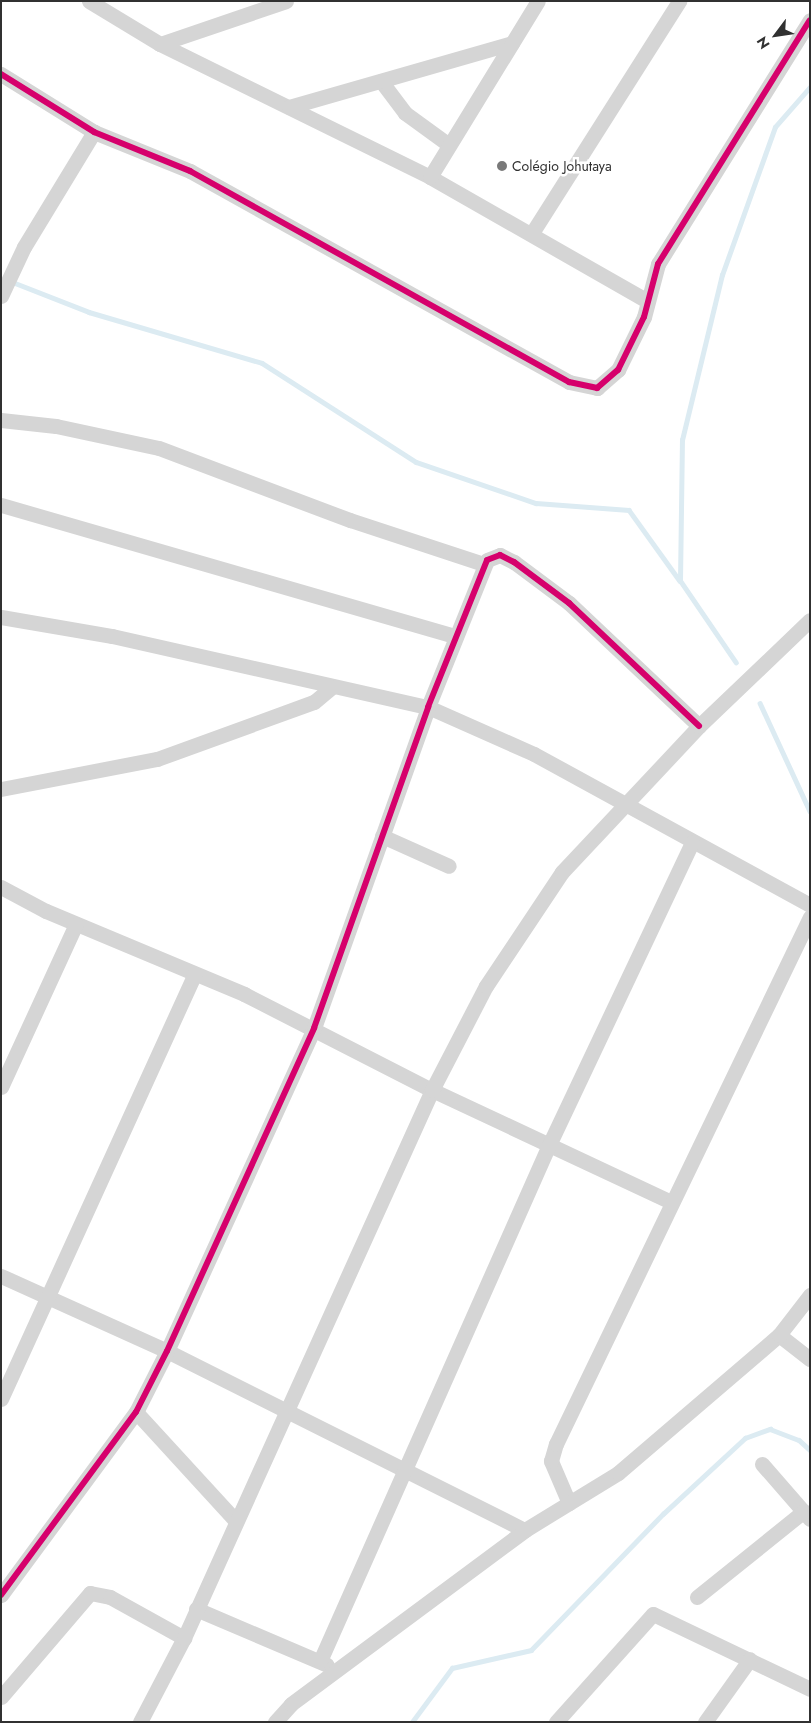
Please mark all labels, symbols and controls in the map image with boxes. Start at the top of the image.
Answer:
north arrow [751,10,801,60]
text: N [752,33,775,53]
place label: Colégio Johutaya [512,158,612,174]
marker: Colégio Johutaya [496,160,508,172]

